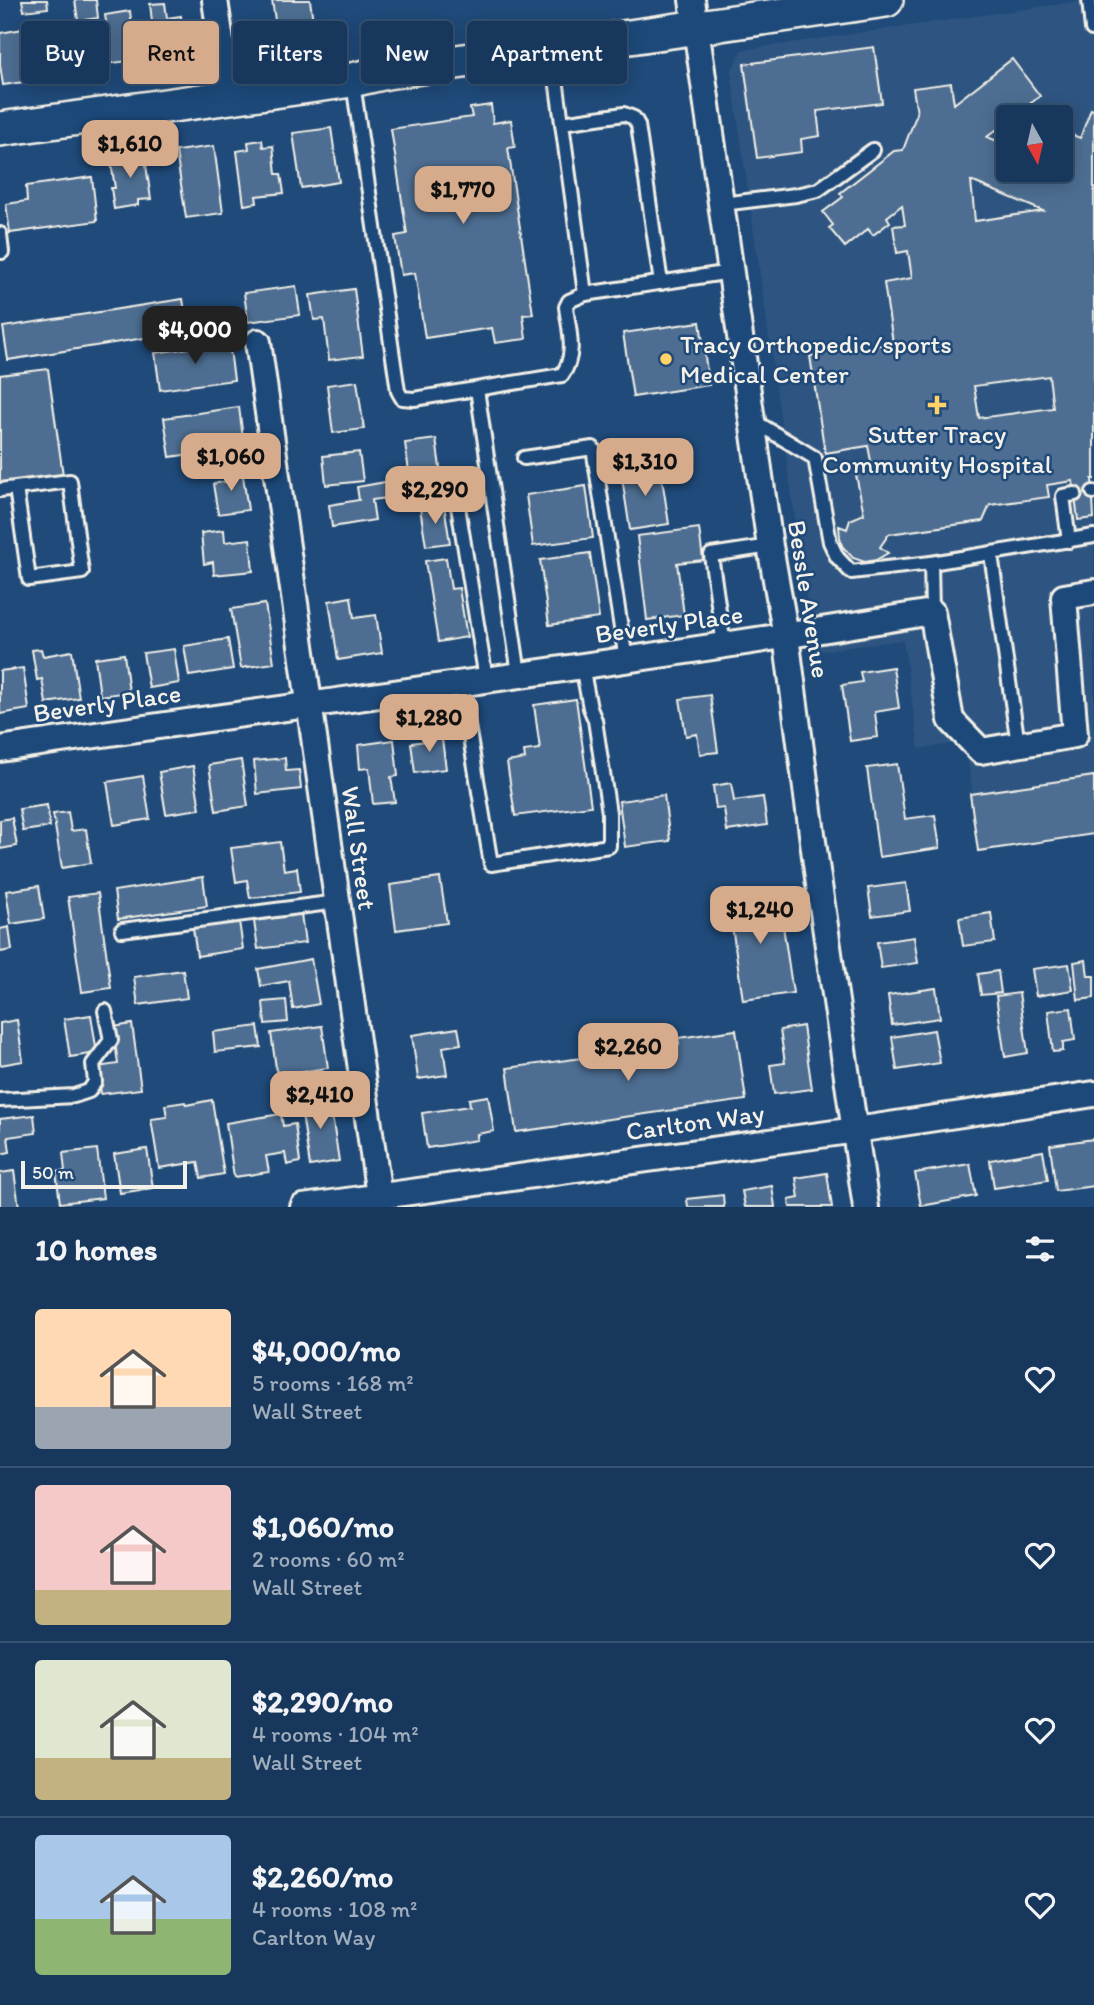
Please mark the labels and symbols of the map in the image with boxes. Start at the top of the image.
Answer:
north arrow [996,105,1073,182]
pin: $1,610 [73,120,187,180]
pin: $1,770 [406,166,520,226]
pin: $4,000 [138,306,252,366]
place label: Tracy Orthopedic/sports Medical Center [680,328,952,390]
marker: Tracy Orthopedic/sports Medical Center [658,351,674,367]
marker: Sutter Tracy Community Hospital [927,395,947,415]
place label: Sutter Tracy Community Hospital [822,418,1052,480]
pin: $1,060 [174,434,288,493]
pin: $1,310 [588,438,702,498]
pin: $2,290 [378,466,492,526]
street label: Bessle Avenue [781,518,837,680]
street label: Beverly Place [593,598,745,650]
street label: Beverly Place [31,677,183,729]
pin: $1,280 [372,694,486,754]
street label: Wall Street [334,784,384,912]
pin: $1,240 [703,886,817,946]
pin: $2,260 [571,1024,685,1083]
pin: $2,410 [263,1072,377,1131]
street label: Carlton Way [624,1096,766,1148]
scale bar [21,1158,187,1190]

